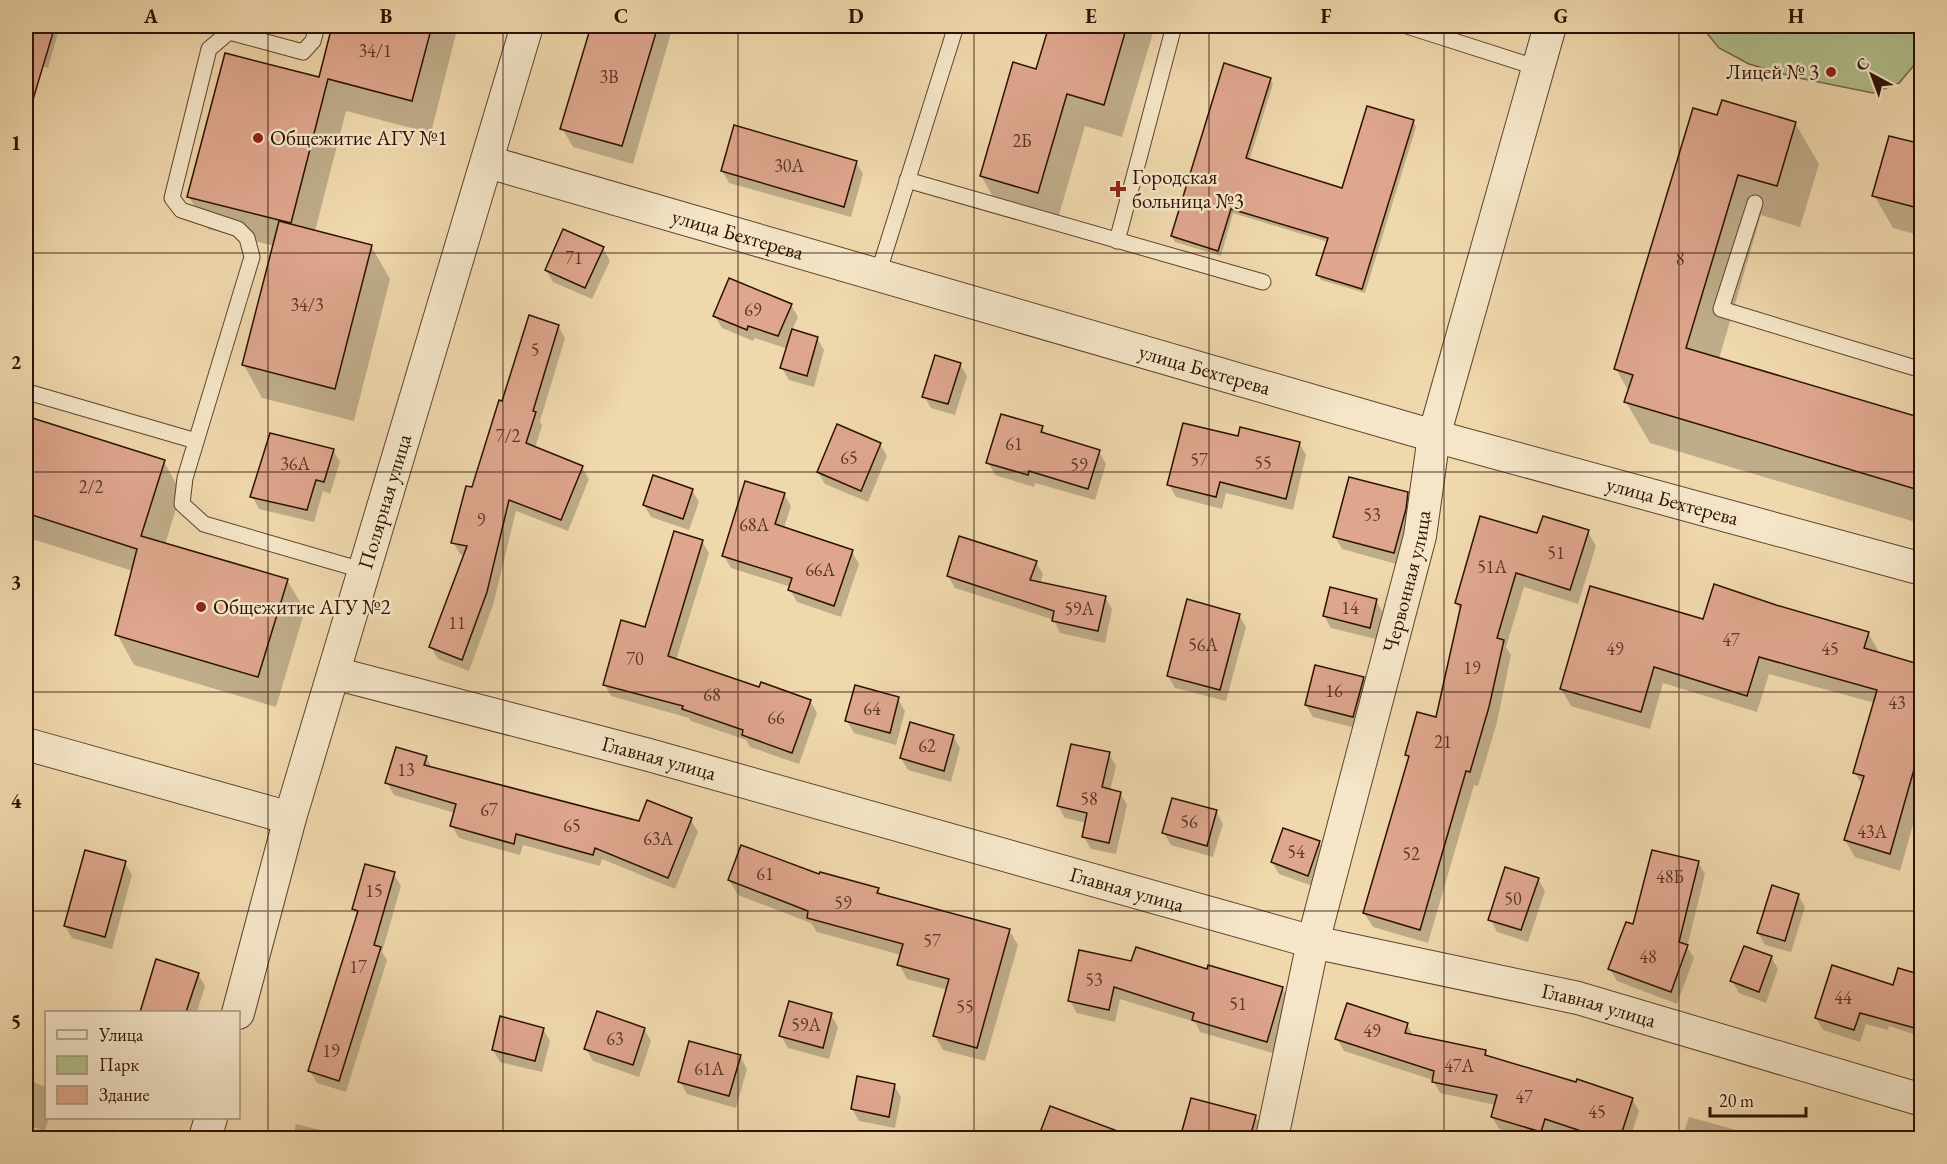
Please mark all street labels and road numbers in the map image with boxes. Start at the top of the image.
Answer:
street label: улица Бехтерева [669,202,807,266]
street label: улица Бехтерева [1136,337,1274,401]
street label: Полярная улица [351,430,417,572]
street label: улица Бехтерева [1604,470,1742,532]
street label: Червонная улица [1376,508,1437,655]
street label: Главная улица [599,729,720,786]
street label: Главная улица [1067,860,1188,918]
street label: Главная улица [1539,977,1660,1034]

